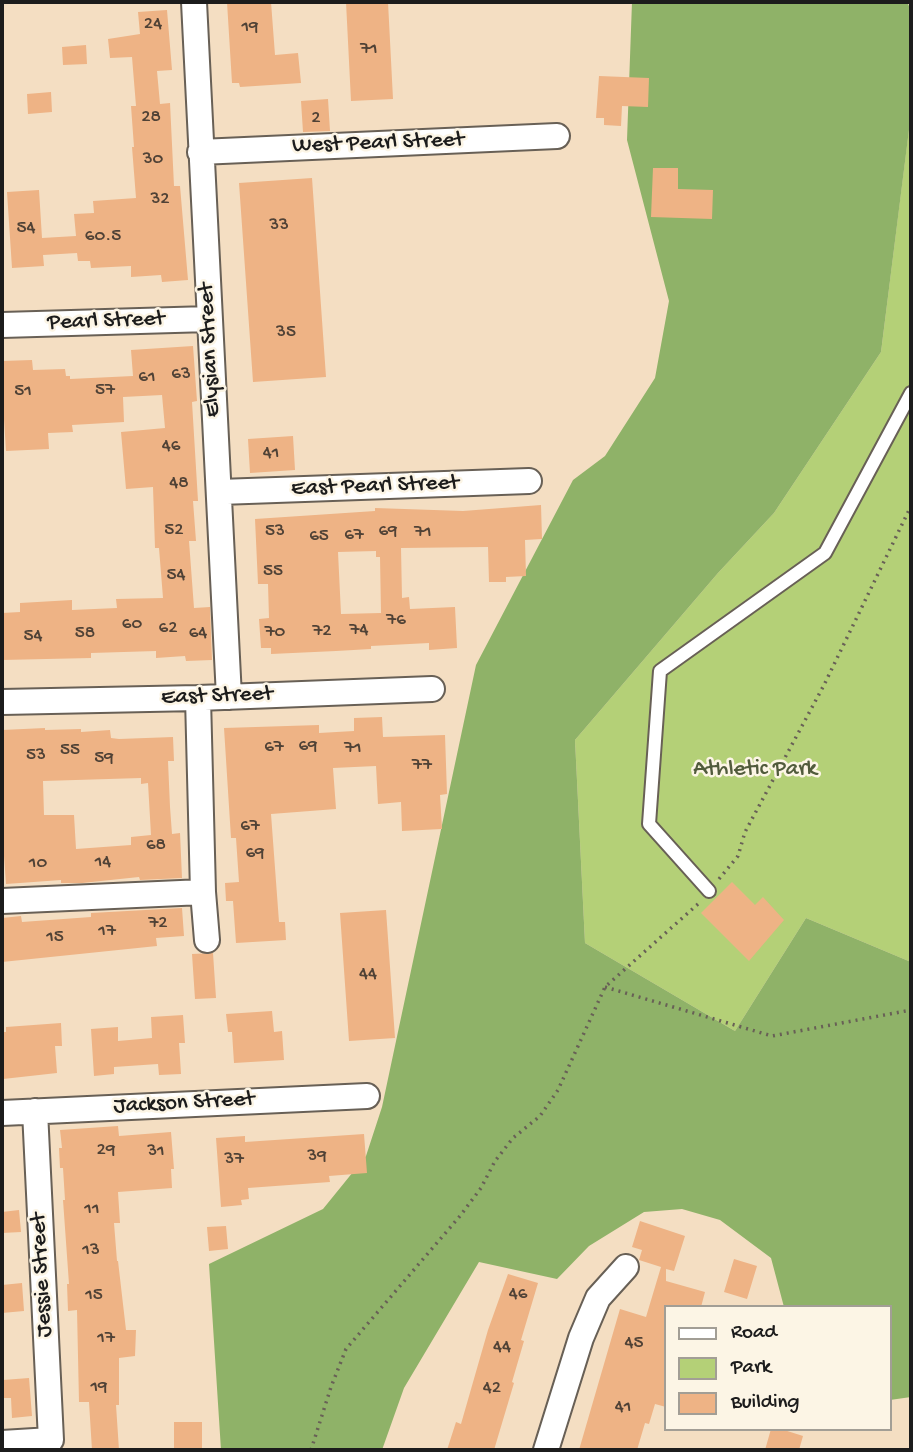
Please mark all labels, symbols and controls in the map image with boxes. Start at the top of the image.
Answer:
house number: 24 [144,14,162,36]
house number: 19 [241,17,259,39]
house number: 71 [360,39,378,61]
house number: 28 [141,107,161,129]
house number: 2 [311,108,321,130]
street label: West Pearl Street [292,127,464,161]
house number: 30 [143,149,163,171]
house number: 32 [150,189,170,211]
house number: 33 [269,215,289,237]
house number: 54 [17,218,35,240]
house number: 60.5 [85,226,121,248]
street label: Elysian Street [194,282,228,418]
street label: Pearl Street [47,306,165,338]
house number: 35 [276,322,296,344]
house number: 63 [171,364,191,386]
house number: 61 [138,367,156,389]
house number: 57 [95,380,115,402]
house number: 51 [14,381,32,403]
house number: 46 [162,436,180,458]
house number: 41 [263,443,279,465]
street label: East Pearl Street [291,470,459,504]
house number: 48 [169,473,189,495]
house number: 52 [164,520,184,542]
house number: 53 [265,521,285,543]
house number: 69 [378,521,398,543]
house number: 71 [414,522,432,544]
house number: 67 [344,525,364,547]
house number: 65 [309,526,329,548]
house number: 55 [263,561,283,583]
house number: 54 [167,565,185,587]
house number: 76 [386,610,406,632]
house number: 60 [122,614,142,636]
house number: 62 [159,618,177,640]
house number: 74 [350,620,368,642]
house number: 72 [312,621,332,643]
house number: 70 [265,622,285,644]
house number: 58 [75,623,95,645]
house number: 64 [189,623,207,645]
house number: 54 [24,626,42,648]
street label: East Street [161,681,273,713]
house number: 69 [298,736,318,758]
house number: 67 [264,737,284,759]
house number: 71 [344,738,362,760]
house number: 55 [60,740,80,762]
house number: 53 [26,745,46,767]
house number: 59 [94,748,114,770]
house number: 77 [412,755,432,777]
park label: Athletic Park [693,756,817,784]
house number: 67 [240,816,260,838]
house number: 68 [146,835,166,857]
house number: 69 [245,843,265,865]
house number: 14 [95,852,111,874]
house number: 10 [29,853,47,875]
house number: 72 [148,913,168,935]
house number: 17 [98,921,116,943]
house number: 15 [46,927,64,949]
house number: 44 [359,964,377,986]
street label: Jackson Street [113,1087,255,1121]
house number: 29 [97,1140,115,1162]
house number: 31 [147,1141,165,1163]
house number: 39 [307,1146,327,1168]
house number: 37 [224,1149,244,1171]
house number: 11 [84,1199,100,1221]
street label: Jessie Street [26,1212,60,1338]
house number: 13 [82,1240,100,1262]
house number: 46 [509,1284,527,1306]
house number: 15 [85,1285,103,1307]
legend [664,1305,892,1431]
text: Road [731,1321,777,1346]
house number: 17 [97,1328,115,1350]
house number: 45 [625,1333,643,1355]
house number: 44 [493,1337,511,1359]
text: Park [731,1356,771,1381]
house number: 19 [90,1377,108,1399]
house number: 42 [483,1378,501,1400]
text: Building [731,1391,800,1416]
house number: 41 [615,1397,631,1419]

